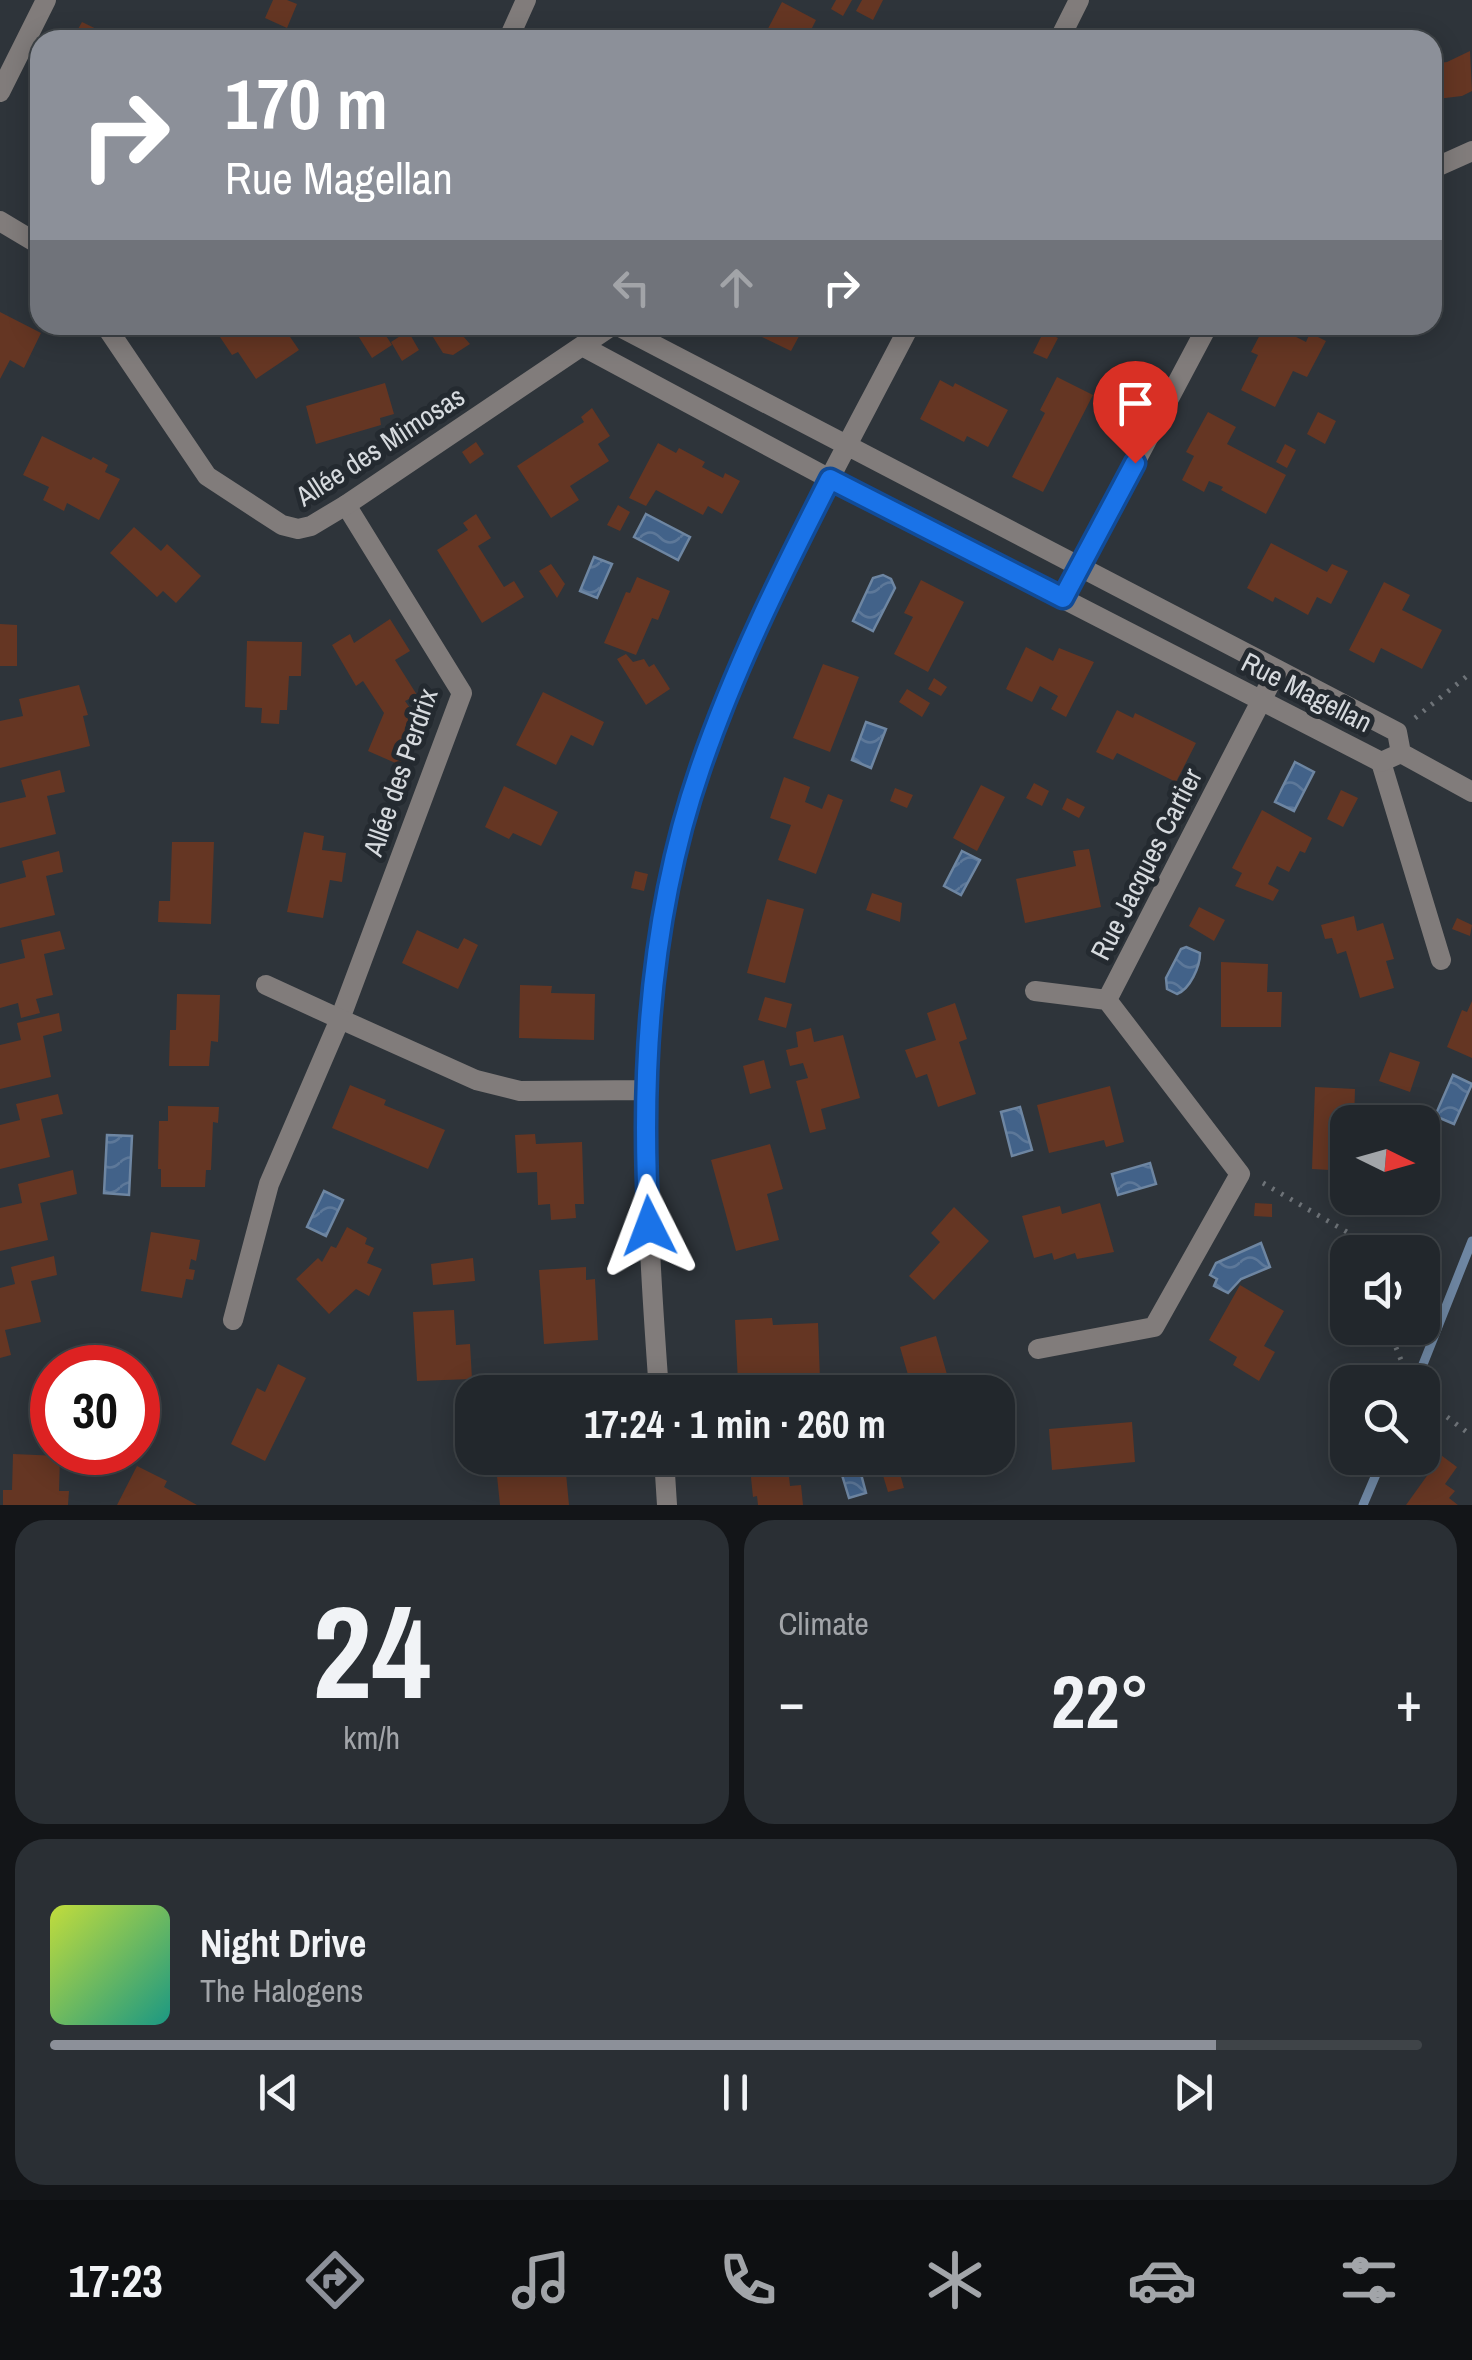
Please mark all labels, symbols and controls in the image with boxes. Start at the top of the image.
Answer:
text: 170 m [225,57,388,151]
icon: right [60,70,190,200]
text: Rue Magellan [225,147,453,208]
icon: left [604,260,659,315]
icon: ahead [709,260,764,315]
icon: right [814,260,869,315]
pin [1093,361,1178,464]
icon: arrive [1108,376,1163,431]
street label: Allée des Mimosas [287,377,472,515]
street label: Rue Magellan [1235,643,1379,741]
street label: Allée des Perdrix [353,683,447,862]
street label: Rue Jacques Cartier [1081,761,1211,966]
north arrow [1330,1105,1440,1215]
map controls [1330,1105,1440,1475]
position arrow [597,1174,701,1278]
button: sound [1330,1235,1440,1345]
speed limit sign: 30 [30,1345,160,1475]
button: search [1330,1365,1440,1475]
text: 17:24 · 1 min · 260 m [584,1399,886,1450]
text: 24 [312,1563,431,1739]
text: Climate [779,1602,869,1645]
text: 22° [1051,1650,1149,1751]
text: − [779,1664,805,1738]
text: + [1396,1664,1422,1738]
text: km/h [343,1716,400,1759]
text: Night Drive [200,1918,366,1969]
text: The Halogens [200,1969,363,2012]
icon: previous [251,2065,306,2120]
icon: pause [708,2065,763,2120]
icon: next [1166,2065,1221,2120]
icon: directions [300,2245,370,2315]
icon: music [506,2245,576,2315]
icon: phone [713,2245,783,2315]
icon: climate [920,2245,990,2315]
icon: car [1127,2245,1197,2315]
icon: filters [1334,2245,1404,2315]
text: 17:23 [68,2250,163,2311]

